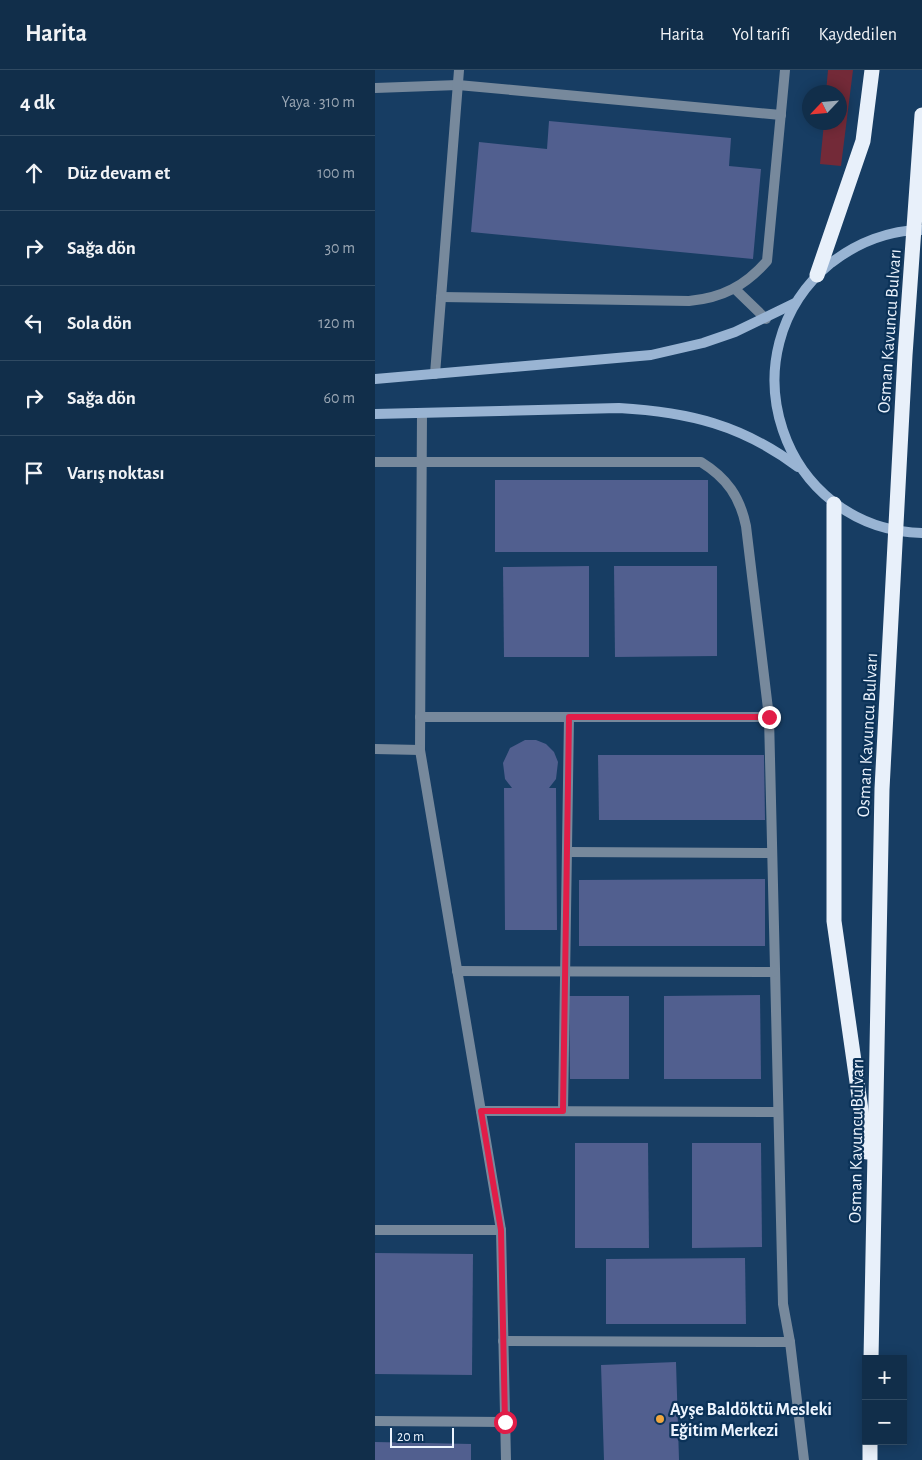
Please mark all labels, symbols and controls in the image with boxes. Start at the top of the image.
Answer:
text: Harita [25,22,87,46]
text: Harita [660,26,704,44]
text: Yol tarifi [732,26,790,44]
text: Kaydedilen [818,26,897,44]
north arrow [802,85,847,130]
text: 4 dk [20,92,55,113]
text: Yaya · 310 m [281,94,355,110]
icon: ahead [20,159,48,187]
text: Düz devam et [67,164,170,183]
text: 100 m [317,165,355,181]
icon: right [20,234,48,262]
text: Sağa dön [67,239,136,258]
text: 30 m [325,240,355,256]
street label: Osman Kavuncu Bulvarı [875,248,905,414]
icon: left [20,309,48,337]
text: Sola dön [67,314,132,333]
text: 120 m [318,315,355,331]
icon: right [20,384,48,412]
text: Sağa dön [67,389,136,408]
text: 60 m [324,390,355,406]
icon: arrive [20,459,48,487]
text: Varış noktası [67,464,165,483]
street label: Osman Kavuncu Bulvarı [855,652,881,818]
route end [758,706,781,729]
street label: Osman Kavuncu Bulvarı [847,1059,867,1223]
map controls [862,1355,907,1445]
button: + [862,1355,907,1400]
button: − [862,1400,907,1445]
place label: Ayşe Baldöktü Mesleki Eğitim Merkezi [670,1401,832,1440]
route start [494,1411,517,1434]
marker: Ayşe Baldöktü Mesleki Eğitim Merkezi [654,1413,666,1425]
scale bar [390,1425,454,1448]
text: 20 m [397,1430,424,1444]

